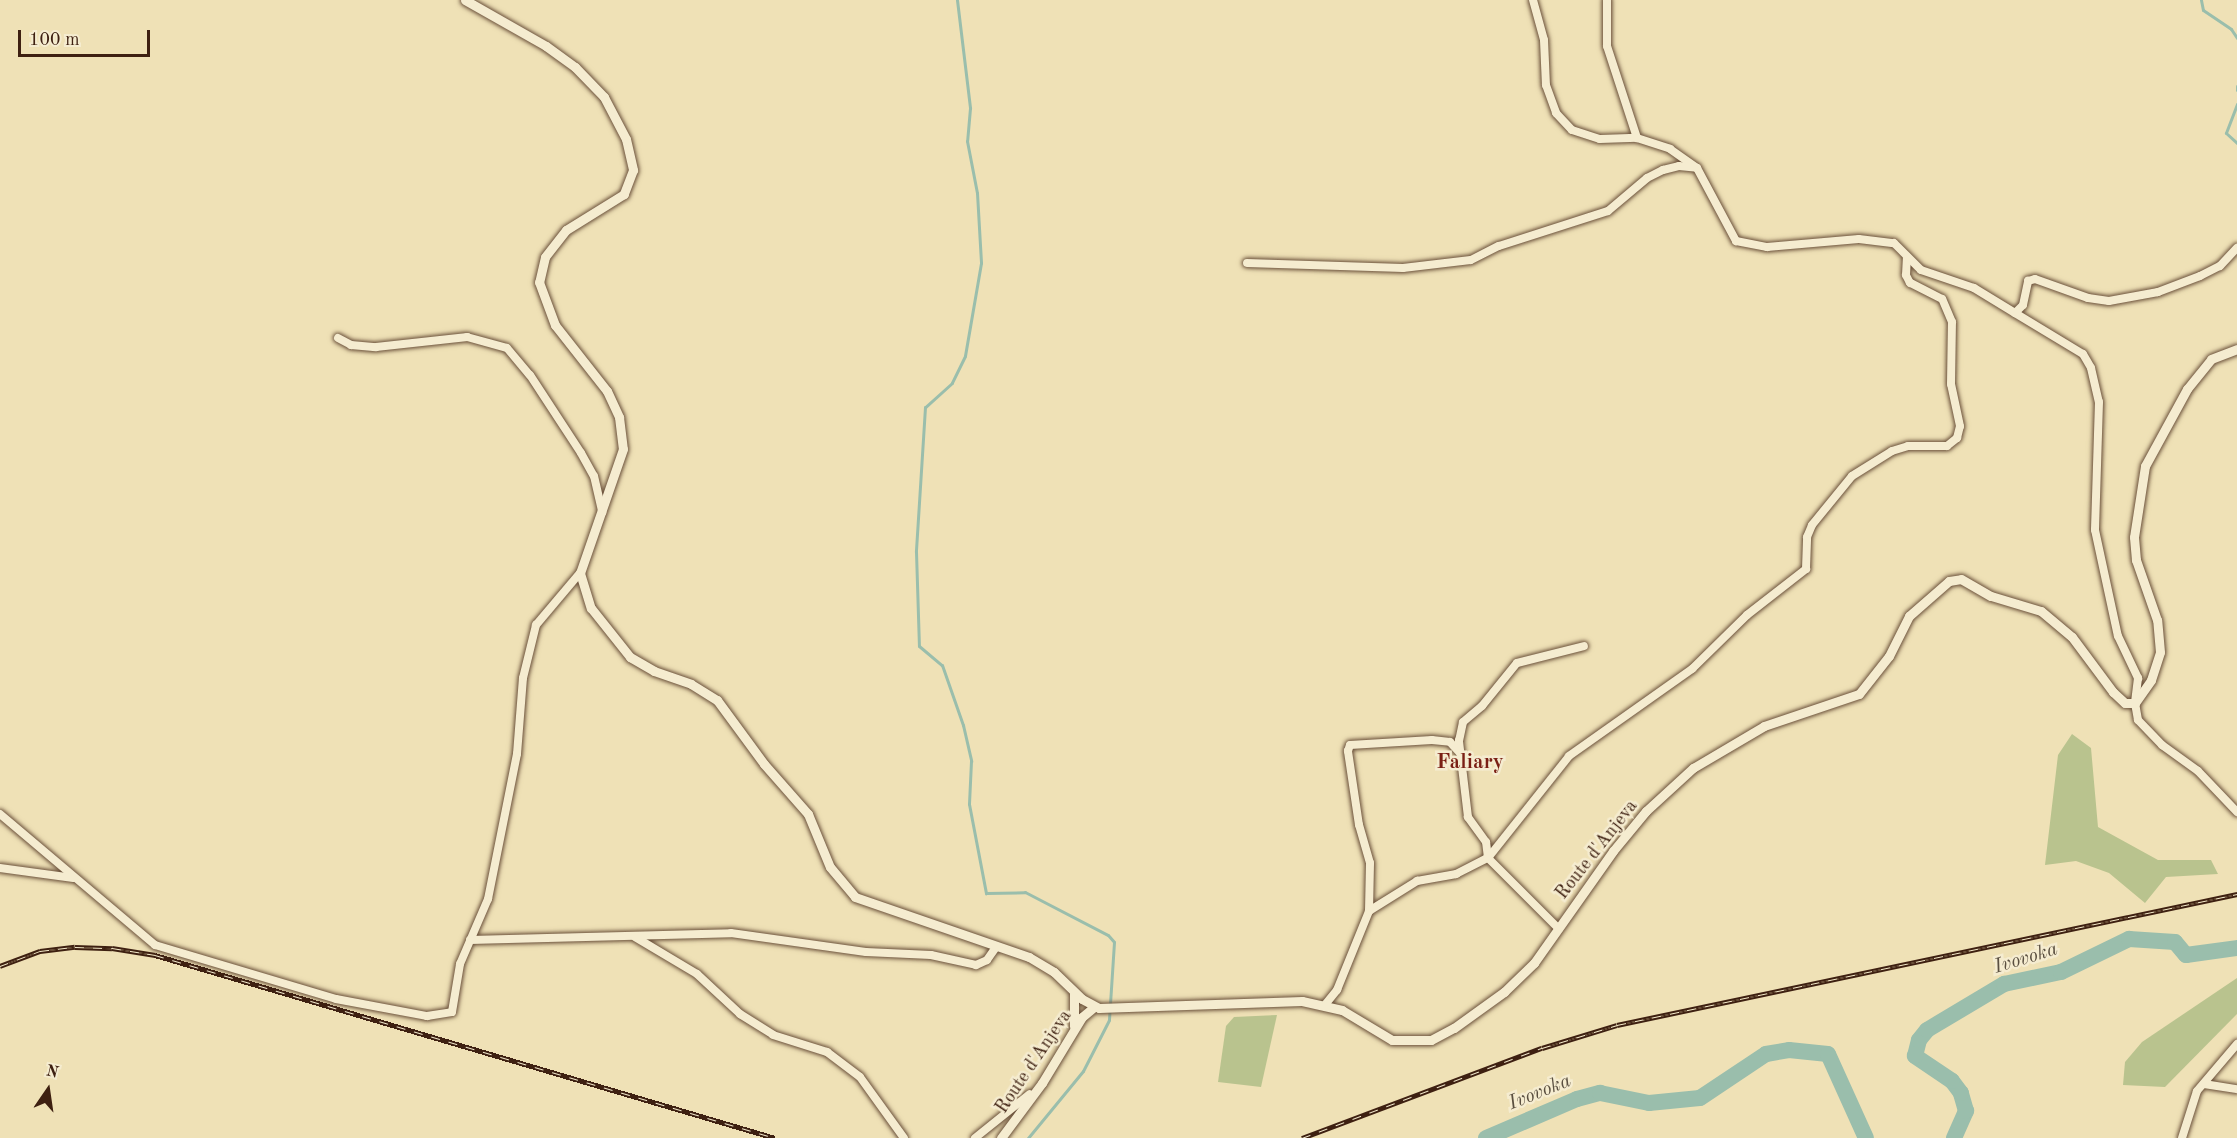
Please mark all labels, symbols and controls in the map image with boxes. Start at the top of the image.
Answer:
scale bar [21,18,153,56]
text: 100 m [29,31,80,49]
district label: Faliary [1436,750,1504,776]
street label: Route d'Anjeva [1552,796,1642,904]
water label: Ivovoka [1991,938,2061,980]
street label: Route d'Anjeva [991,1006,1077,1118]
north arrow [18,1060,78,1120]
text: N [44,1063,60,1082]
water label: Ivovoka [1505,1070,1575,1116]

